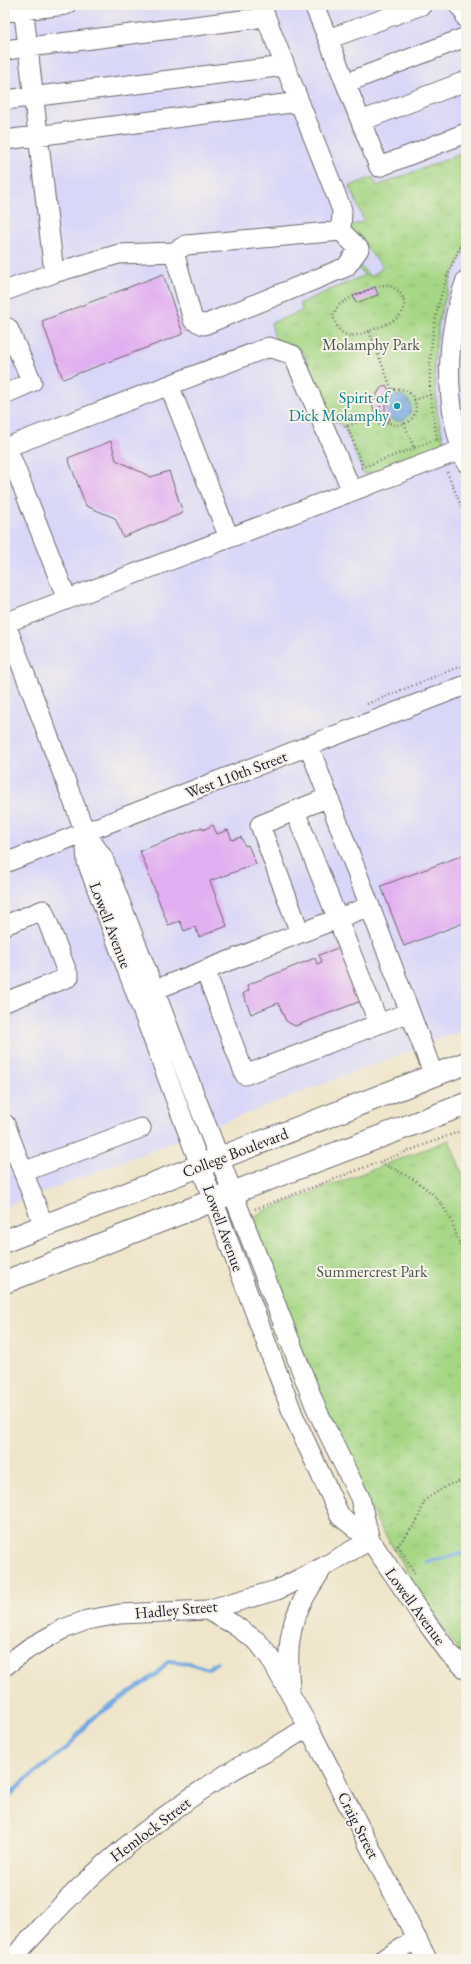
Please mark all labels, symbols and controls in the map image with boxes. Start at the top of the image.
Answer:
park label: Molamphy Park [322,334,420,355]
place label: Spirit of Dick Molamphy [289,387,391,426]
marker: Spirit of Dick Molamphy [392,401,402,411]
street label: West 110th Street [182,745,290,804]
street label: Lowell Avenue [84,879,137,971]
street label: College Boulevard [179,1122,292,1182]
street label: Lowell Avenue [198,1182,249,1274]
park label: Summercrest Park [317,1261,428,1282]
street label: Lowell Avenue [380,1563,451,1649]
street label: Hadley Street [134,1595,218,1624]
street label: Craig Street [333,1788,384,1862]
street label: Hemlock Street [106,1792,195,1867]

